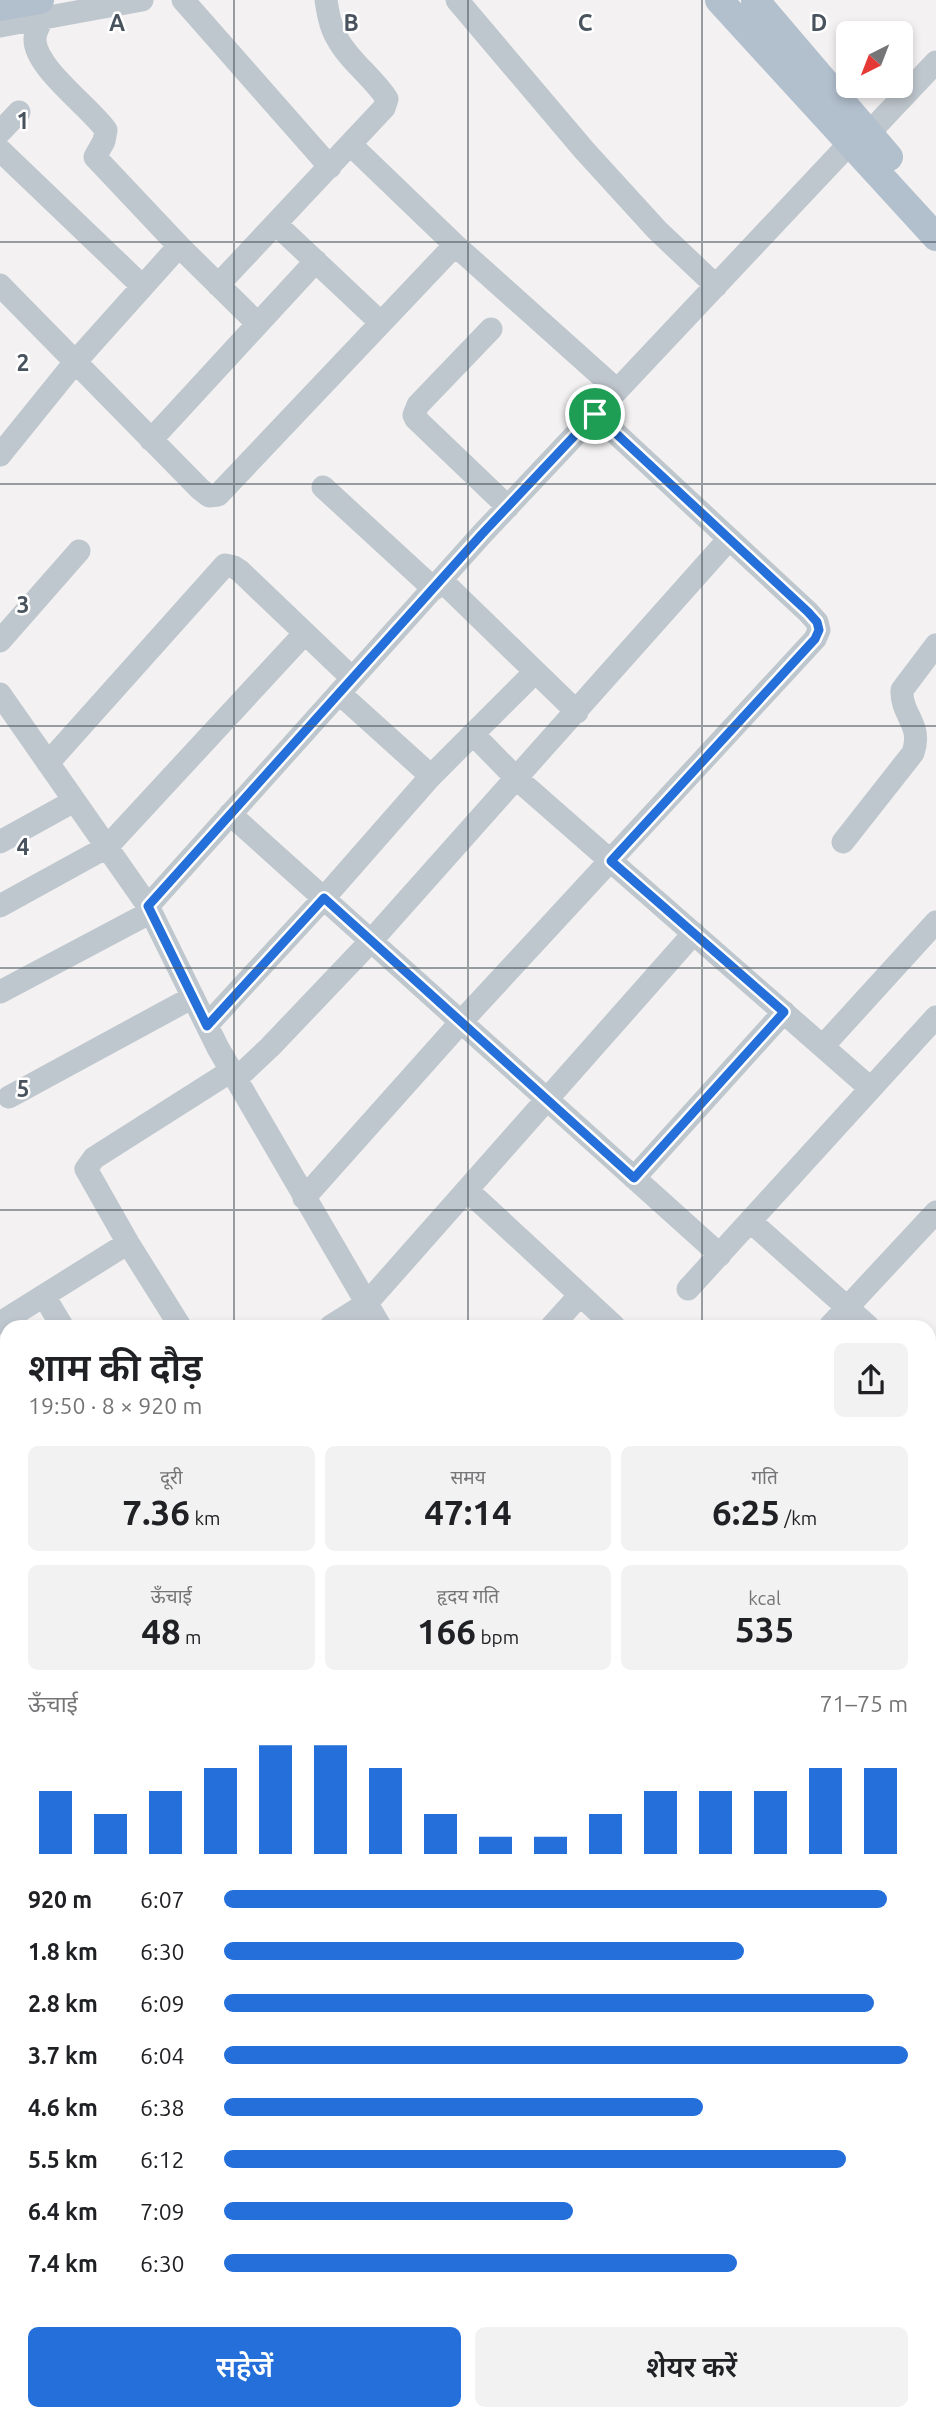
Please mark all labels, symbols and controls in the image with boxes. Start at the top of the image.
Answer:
text: A [109,10,125,35]
text: B [343,10,359,35]
text: C [578,10,593,35]
text: D [811,10,827,35]
north arrow [836,21,914,98]
map controls [836,21,913,98]
text: 1 [17,108,29,133]
text: 2 [17,350,29,375]
pin [565,384,625,444]
icon: arrive [576,395,614,433]
text: 3 [17,592,29,617]
text: 4 [17,834,30,859]
text: 5 [17,1076,29,1101]
button: share [834,1343,908,1417]
text: शाम की दौड़ [28,1346,202,1388]
text: 19:50 · 8 × 920 m [28,1393,202,1418]
text: दूरी [160,1466,183,1488]
text: समय [450,1466,486,1488]
text: गति [751,1466,778,1488]
text: 7.36 [122,1492,190,1532]
text: 47:14 [424,1492,512,1532]
text: 6:25 [712,1492,780,1532]
text: km [190,1507,220,1529]
text: /km [780,1507,817,1529]
text: ऊँचाई [151,1585,192,1607]
text: हृदय गति [437,1585,499,1607]
text: kcal [748,1587,781,1609]
text: 535 [735,1609,794,1649]
text: 48 [141,1611,181,1651]
text: 166 [417,1611,476,1651]
text: m [181,1626,201,1648]
text: bpm [476,1626,519,1648]
text: ऊँचाई [28,1691,78,1716]
text: 71–75 m [820,1691,908,1716]
text: 920 m [28,1887,92,1912]
text: 6:07 [140,1887,185,1912]
text: 1.8 km [28,1939,98,1964]
text: 6:30 [140,1939,185,1964]
text: 2.8 km [28,1991,98,2016]
text: 6:09 [140,1991,185,2016]
text: 3.7 km [28,2043,98,2068]
text: 6:04 [140,2043,185,2068]
text: 4.6 km [28,2095,98,2120]
text: 6:38 [140,2095,185,2120]
text: 5.5 km [28,2147,98,2172]
text: 6:12 [140,2147,185,2172]
text: 6.4 km [28,2199,98,2224]
text: 7:09 [140,2199,185,2224]
text: 7.4 km [28,2251,98,2276]
text: 6:30 [140,2251,185,2276]
button: सहेजें [28,2327,461,2407]
button: शेयर करें [475,2327,908,2407]

